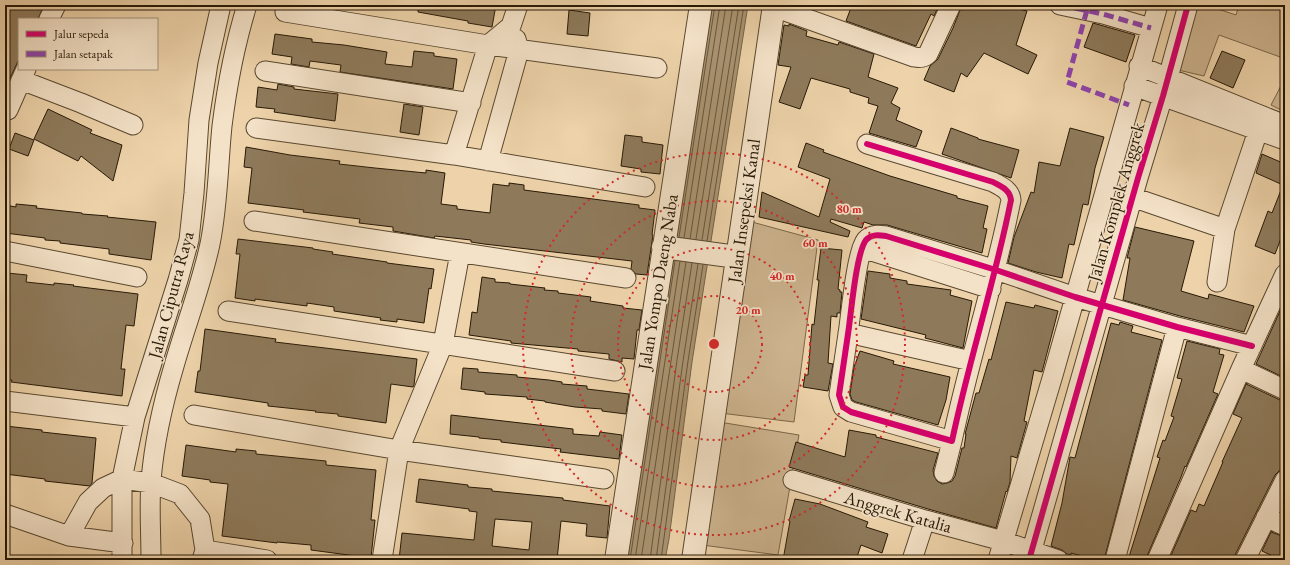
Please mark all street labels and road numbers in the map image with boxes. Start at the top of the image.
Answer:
street label: Jalan Komplek Anggrek [1081,119,1149,286]
street label: Jalan Insepeksi Kanal [722,137,765,287]
street label: Jalan Yompo Daeng Naba [632,192,683,373]
street label: Jalan Ciputra Raya [142,228,199,363]
street label: Anggrek Katalia [841,485,955,538]

